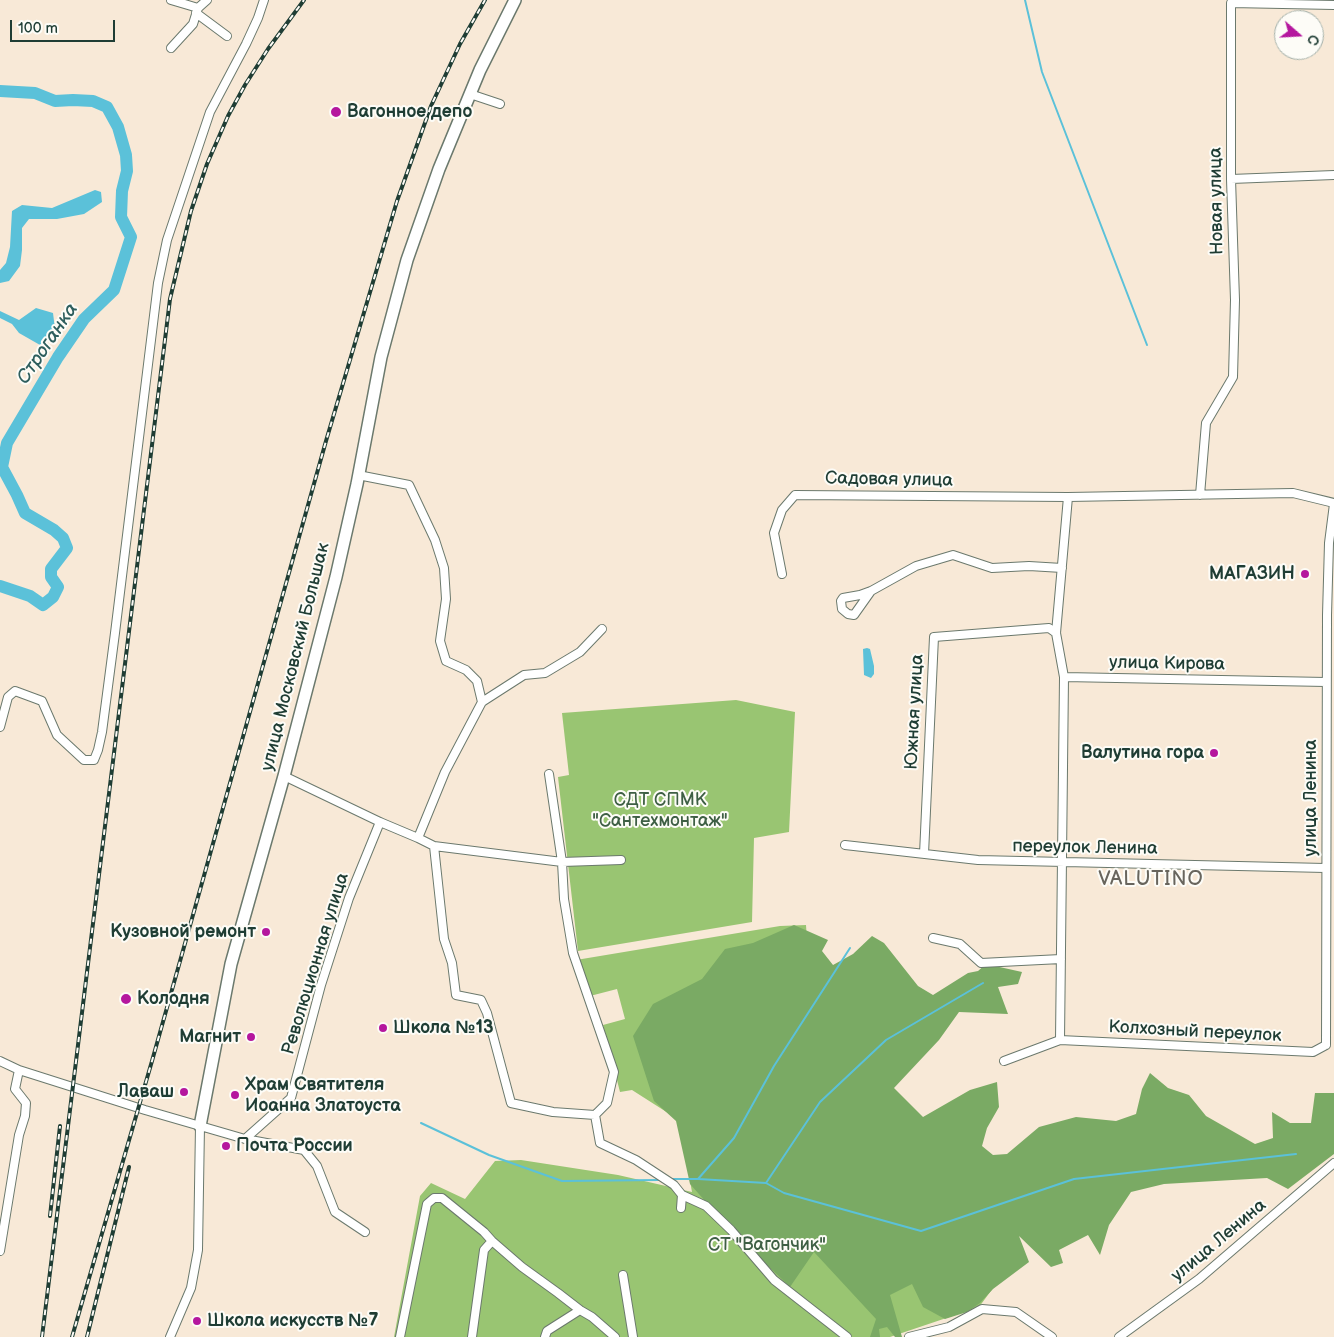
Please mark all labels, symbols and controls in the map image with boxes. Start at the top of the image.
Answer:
scale bar [12,10,118,42]
north arrow [1274,10,1324,60]
text: 100 m [18,19,58,38]
text: С [1303,32,1322,47]
place label: Вагонное депо [347,101,472,123]
marker: Вагонное депо [329,105,343,119]
street label: Новая улица [1205,147,1229,255]
water label: Строганка [13,299,83,389]
street label: Садовая улица [825,468,953,492]
street label: улица Московский Большак [257,541,335,773]
place label: МАГАЗИН [1209,563,1295,585]
marker: МАГАЗИН [1299,568,1311,580]
street label: улица Кирова [1109,652,1225,676]
street label: Южная улица [901,654,929,770]
street label: улица Ленина [1300,739,1322,857]
place label: Валутина гора [1081,742,1204,764]
marker: Валутина гора [1208,747,1220,759]
park label: СДТ СПМК "Сантехмонтаж" [592,789,728,832]
street label: переулок Ленина [1012,836,1158,860]
district label: VALUTINO [1097,868,1205,892]
street label: Революционная улица [278,870,354,1058]
place label: Кузовной ремонт [110,921,256,943]
marker: Кузовной ремонт [260,926,272,938]
place label: Колодня [137,988,210,1010]
marker: Колодня [119,992,133,1006]
place label: Школа №13 [393,1017,494,1039]
street label: Колхозный переулок [1108,1017,1282,1047]
marker: Школа №13 [377,1022,389,1034]
place label: Магнит [179,1026,241,1048]
marker: Магнит [245,1031,257,1043]
place label: Храм Святителя Иоанна Златоуста [245,1074,401,1116]
place label: Лаваш [117,1081,174,1103]
marker: Лаваш [178,1086,190,1098]
marker: Храм Святителя Иоанна Златоуста [229,1089,241,1101]
place label: Почта России [236,1135,353,1157]
marker: Почта России [220,1140,232,1152]
street label: улица Ленина [1167,1195,1271,1287]
park label: СТ "Вагончик" [708,1234,826,1256]
place label: Школа искусств №7 [207,1310,378,1332]
marker: Школа искусств №7 [191,1315,203,1327]

